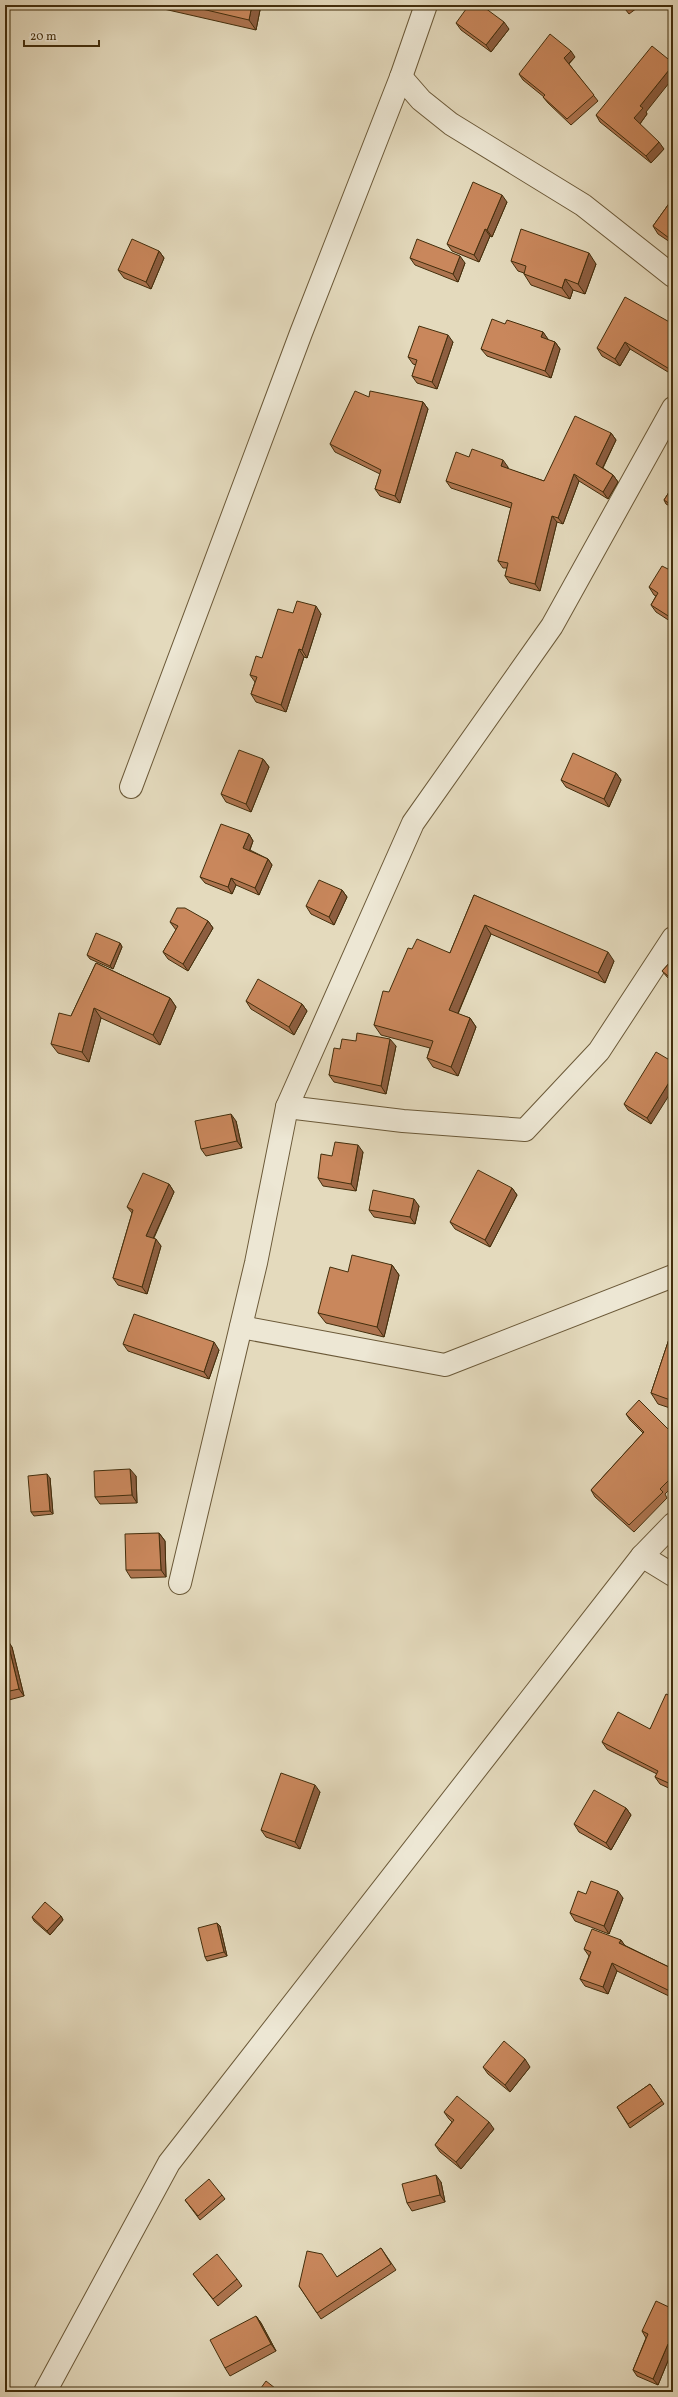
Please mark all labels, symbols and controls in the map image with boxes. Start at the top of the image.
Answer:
scale bar [24,22,99,48]
text: 20 m [30,29,57,45]

